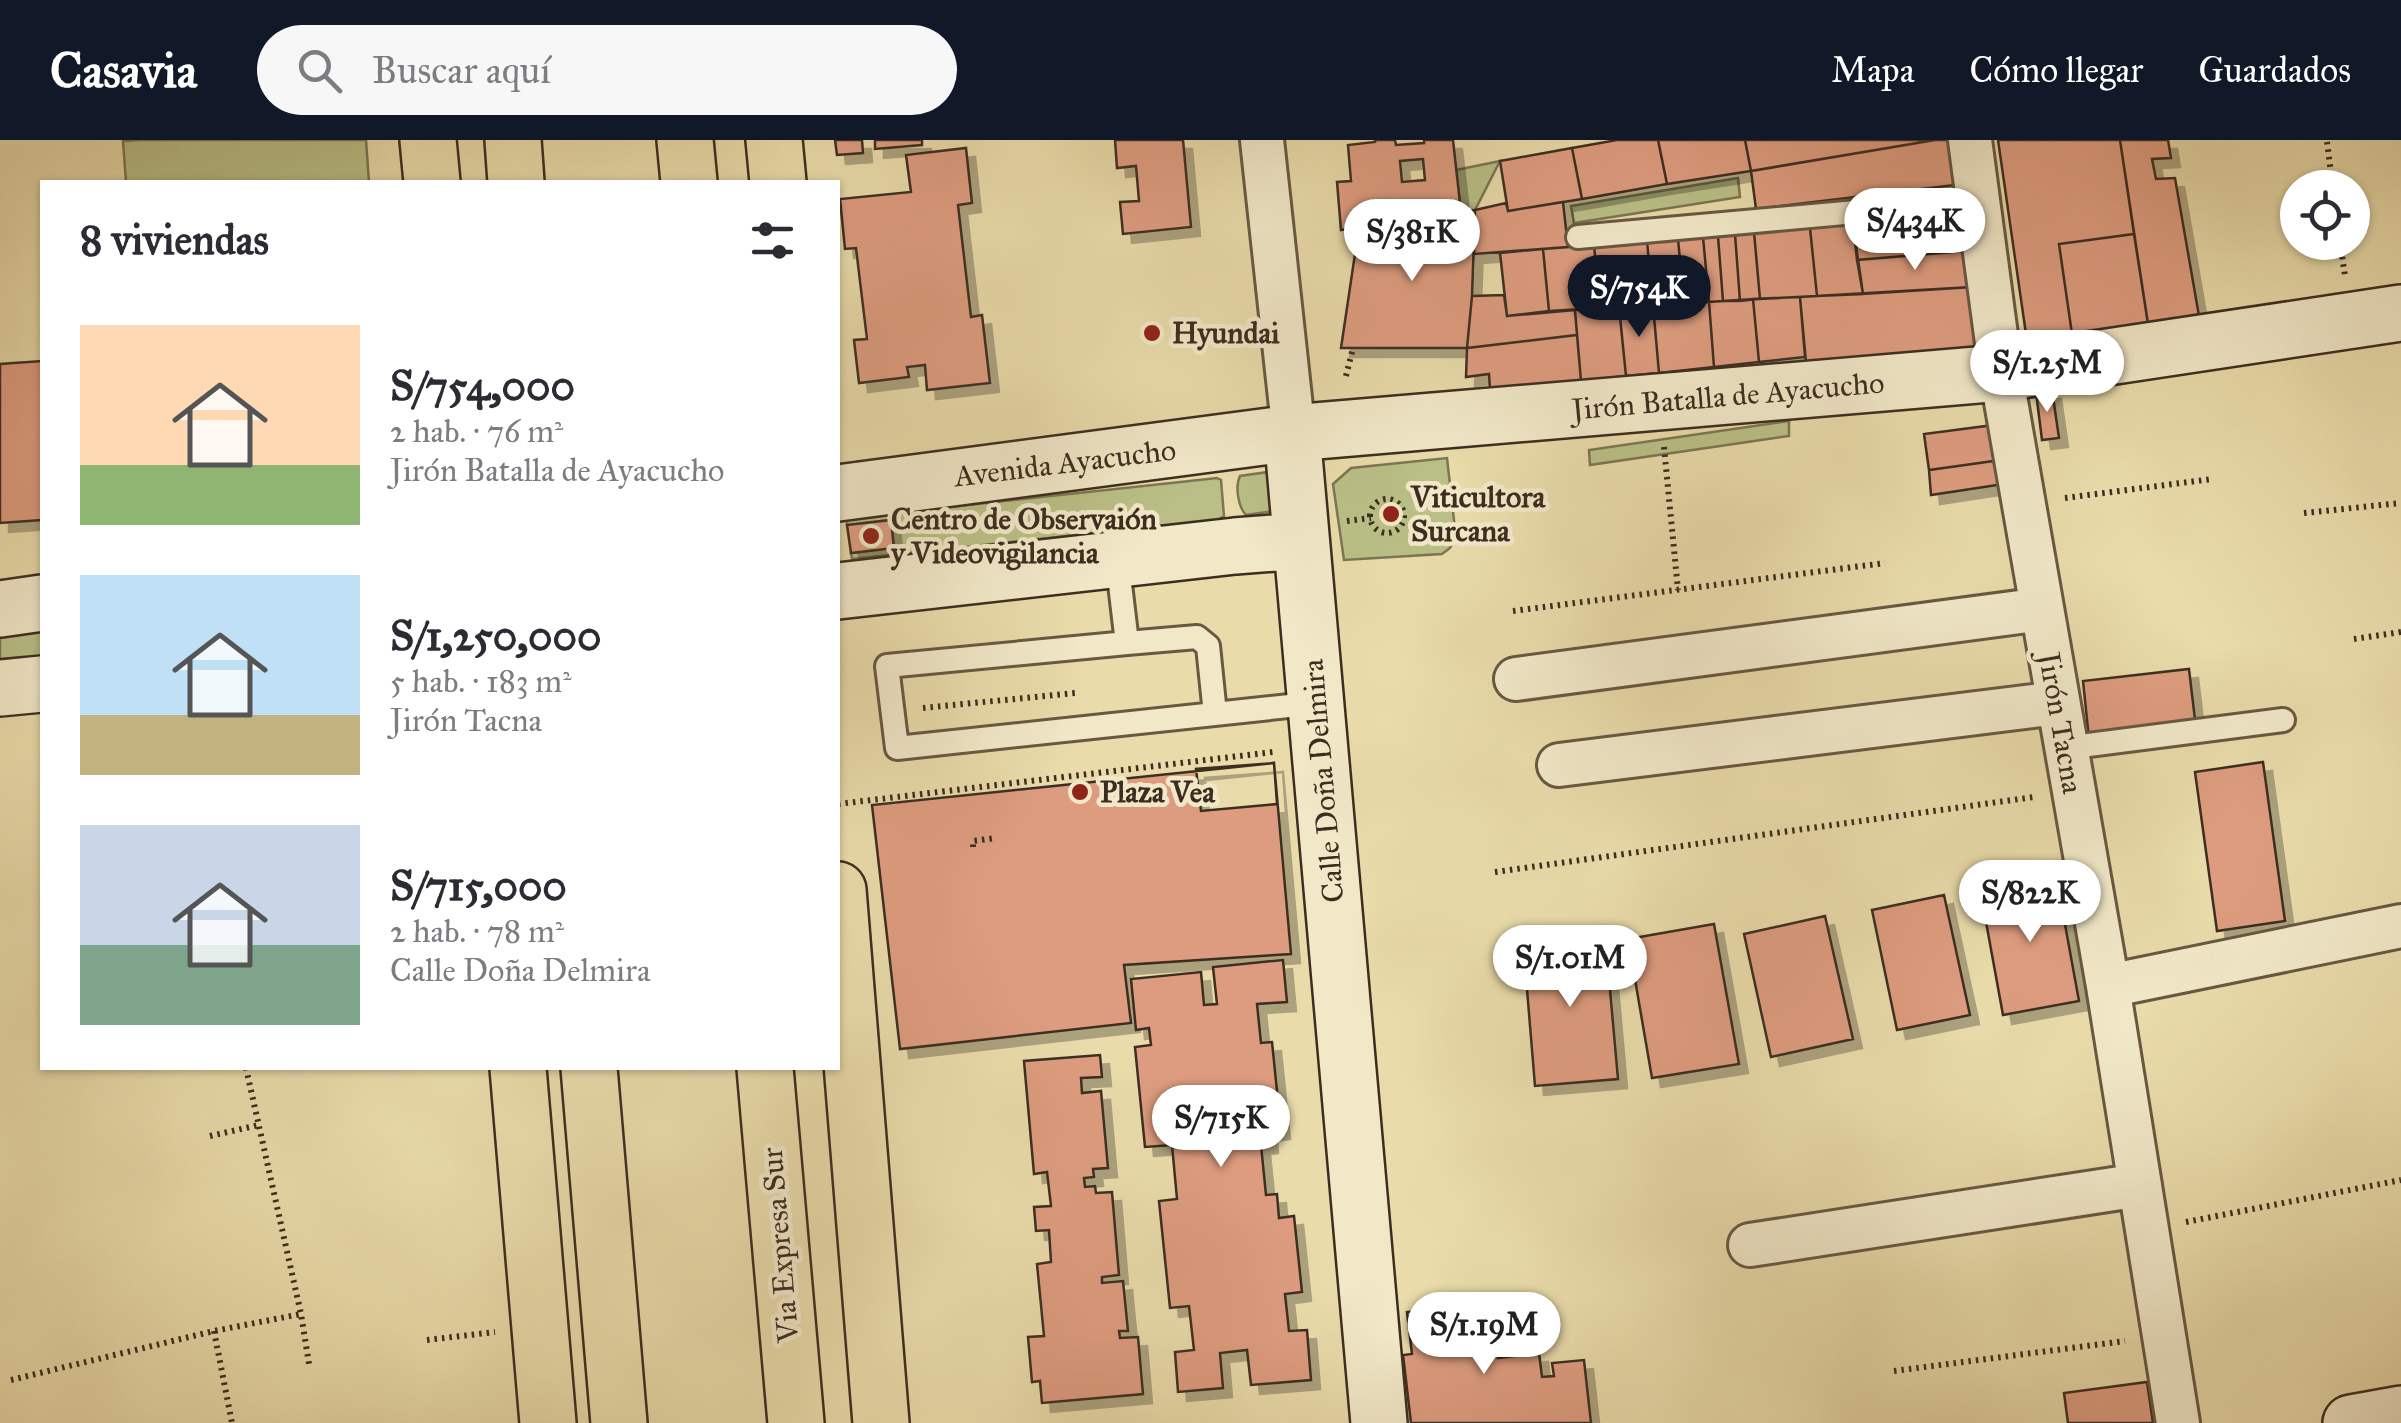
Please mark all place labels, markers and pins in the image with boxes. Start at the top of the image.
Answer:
pin: S/434K [1834,188,1996,273]
pin: S/381K [1331,199,1493,284]
pin: S/754K [1558,255,1720,340]
place label: Hyundai [1172,315,1280,351]
marker: Hyundai [1141,322,1163,344]
pin: S/1.25M [1955,330,2139,415]
place label: Viticultora Surcana [1410,479,1546,549]
place label: Centro de Observaión y Videovigilancia [890,501,1157,571]
marker: Viticultora Surcana [1380,503,1402,525]
marker: Centro de Observaión y Videovigilancia [860,525,882,547]
place label: Plaza Vea [1100,774,1216,810]
marker: Plaza Vea [1069,781,1091,803]
pin: S/822K [1949,860,2111,945]
pin: S/1.01M [1478,925,1662,1010]
pin: S/715K [1140,1085,1302,1170]
pin: S/1.19M [1392,1292,1576,1377]

